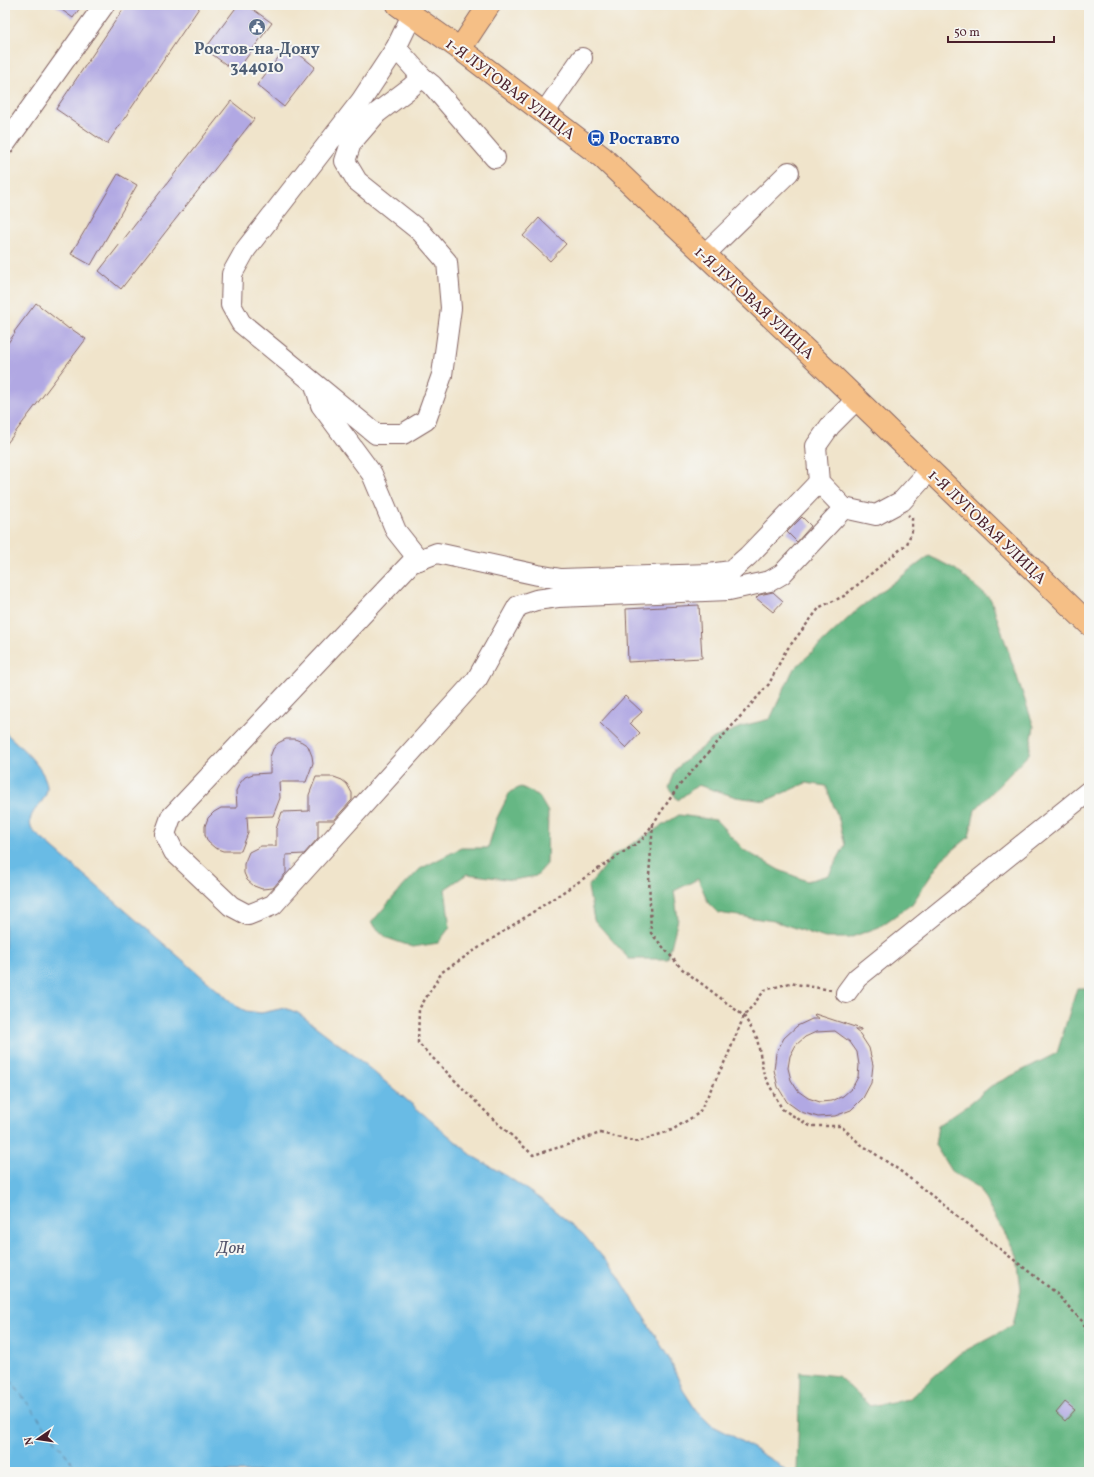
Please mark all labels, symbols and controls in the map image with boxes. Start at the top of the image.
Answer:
public building icon: Ростов-на-Дону 344010 [247,17,267,37]
scale bar [948,18,1054,44]
text: 50 m [954,25,980,41]
street label: 1-Я ЛУГОВАЯ УЛИЦА [440,33,579,146]
place label: Ростов-на-Дону 344010 [194,39,320,79]
bus stop icon: Роставто [586,128,606,148]
place label: Роставто [609,129,680,151]
street label: 1-Я ЛУГОВАЯ УЛИЦА [689,242,819,365]
street label: 1-Я ЛУГОВАЯ УЛИЦА [922,465,1051,590]
water label: Дон [216,1237,245,1260]
north arrow [18,1419,58,1459]
text: N [22,1435,38,1446]

